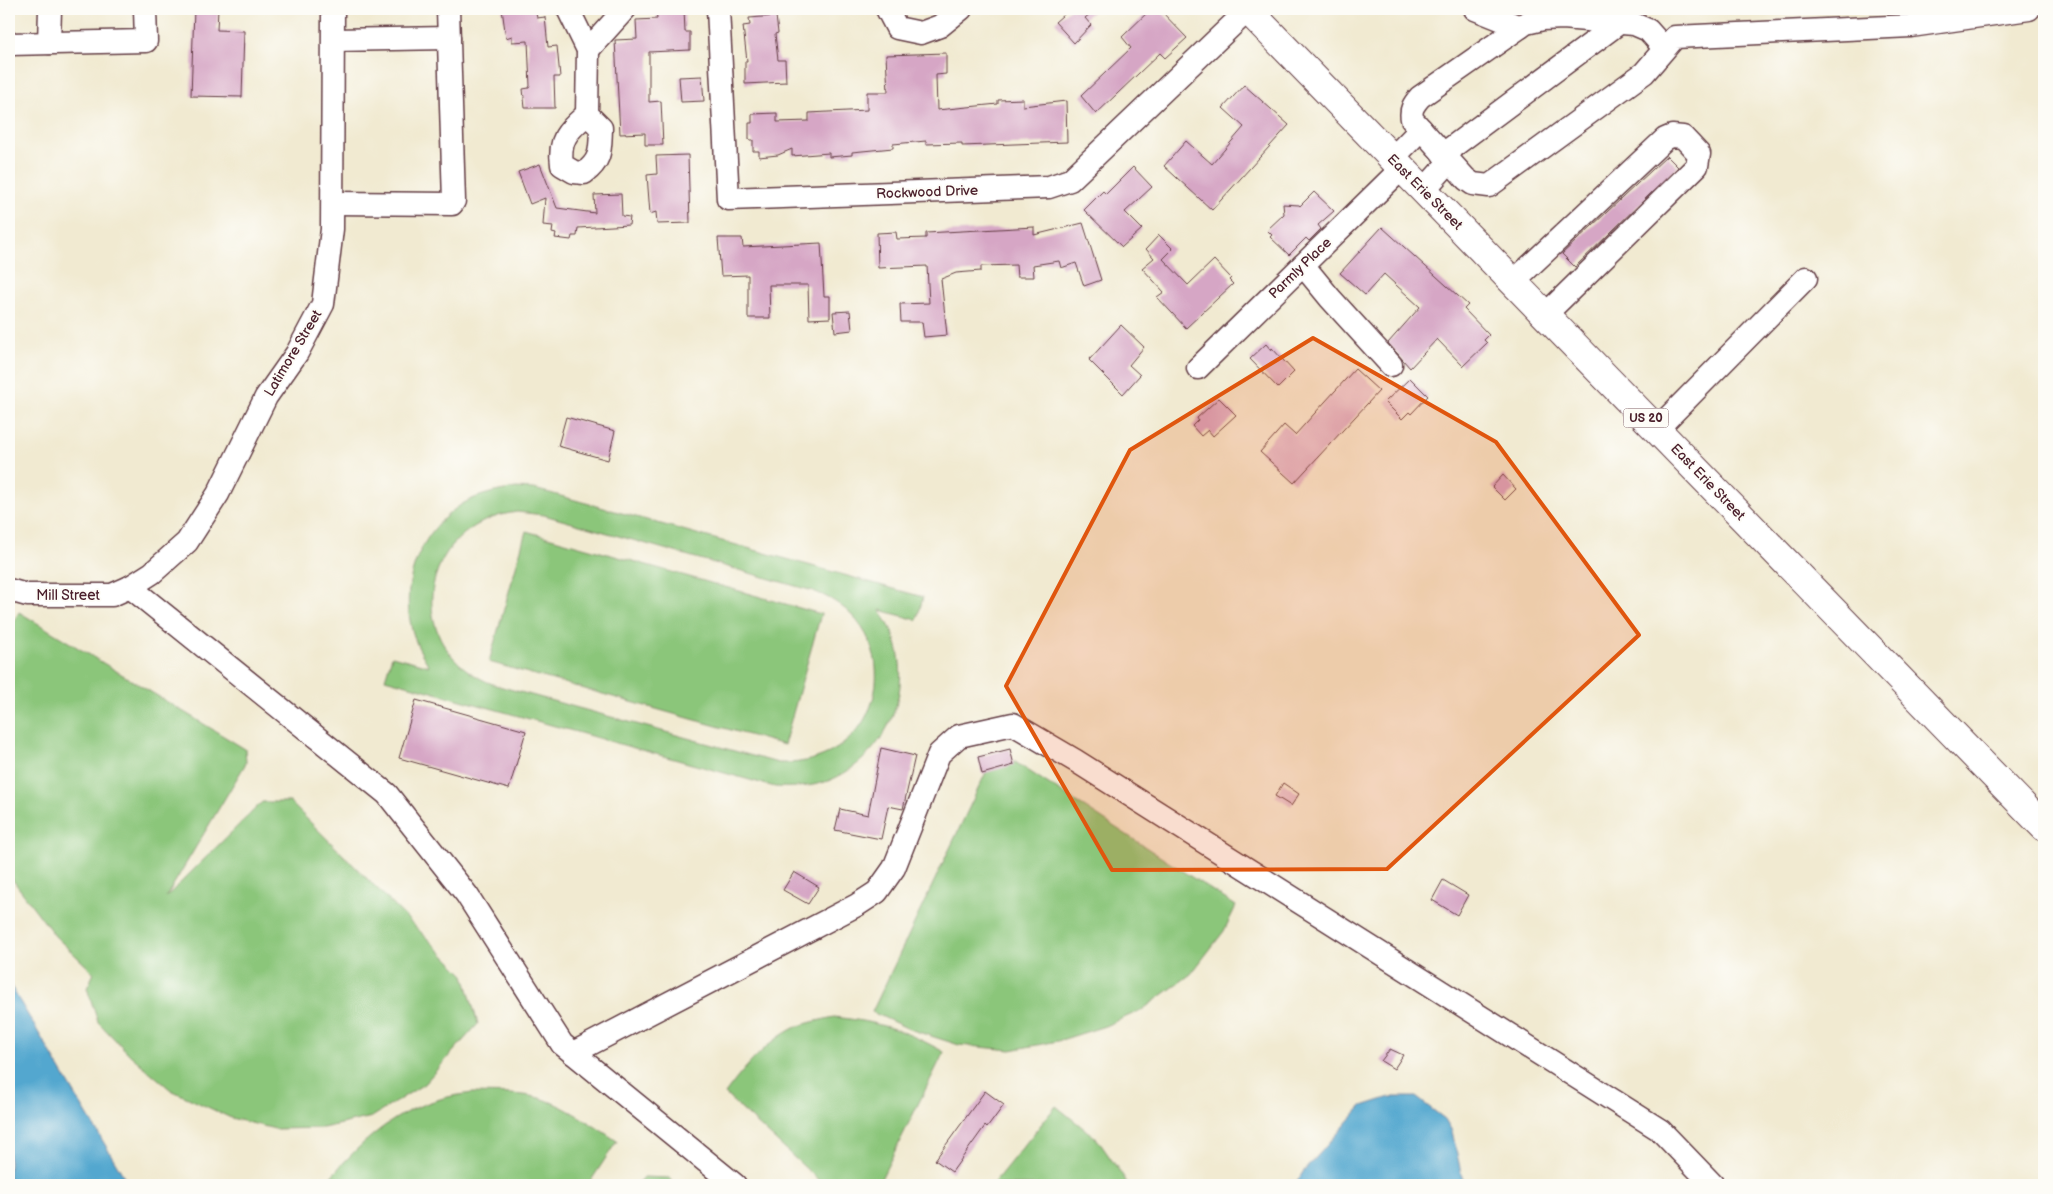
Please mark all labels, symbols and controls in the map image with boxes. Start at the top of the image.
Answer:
street label: East Erie Street [1384,151,1467,234]
street label: Rockwood Drive [876,182,978,202]
street label: Parmly Place [1265,234,1335,302]
street label: Latimore Street [261,306,326,399]
road number: US 20 [1624,408,1668,428]
street label: East Erie Street [1667,440,1749,524]
street label: Mill Street [36,587,100,604]

